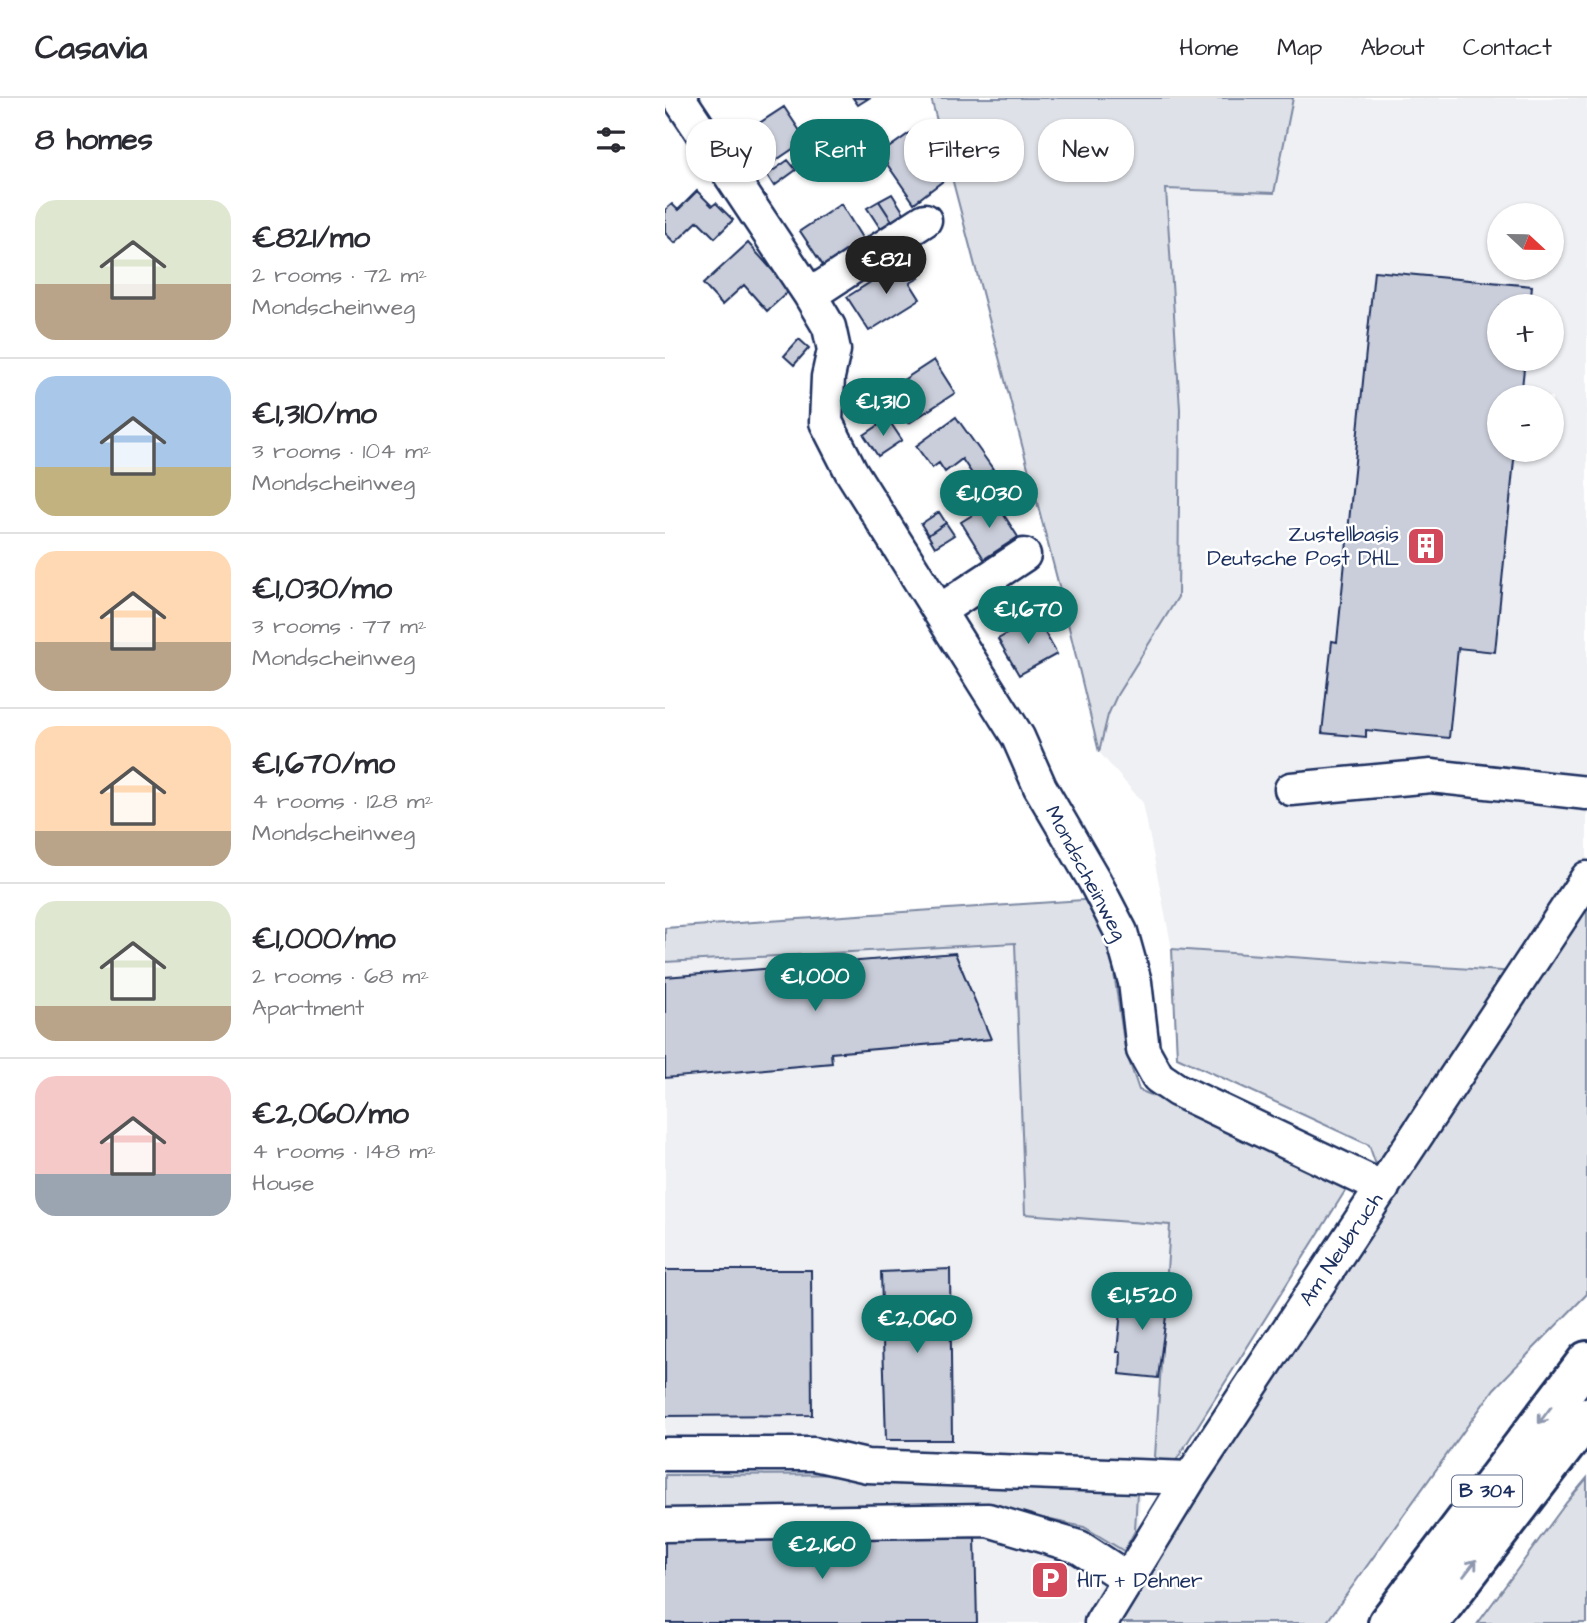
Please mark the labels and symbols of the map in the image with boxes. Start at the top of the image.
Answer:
north arrow [1487,203,1565,280]
pin: €821 [845,236,927,296]
pin: €1,310 [826,378,940,438]
pin: €1,030 [932,470,1046,530]
place label: Zustellbasis Deutsche Post DHL [1207,520,1399,573]
building icon: Zustellbasis Deutsche Post DHL [1405,525,1447,567]
pin: €1,670 [971,587,1085,646]
street label: Mondscheinweg [1036,800,1134,947]
pin: €1,000 [758,954,872,1013]
street label: Am Neubruch [1292,1186,1390,1311]
pin: €1,520 [1085,1272,1199,1332]
pin: €2,060 [860,1296,974,1355]
one-way arrow [1538,1405,1553,1423]
road number: B 304 [1452,1476,1522,1506]
pin: €2,160 [765,1522,879,1581]
parking icon: HIT + Dehner [1029,1559,1071,1601]
one-way arrow [1463,1560,1478,1578]
place label: HIT + Dehner [1077,1566,1203,1595]

